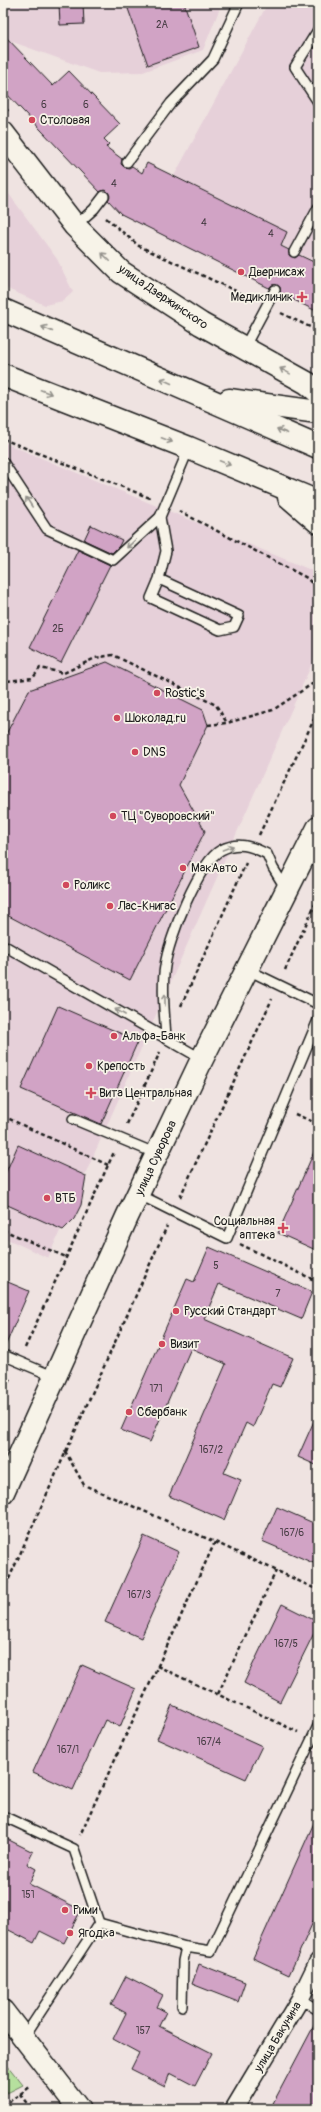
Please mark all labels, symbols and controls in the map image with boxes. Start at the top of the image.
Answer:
house number: 2А [156,19,169,31]
house number: 6 [41,99,47,111]
house number: 6 [83,99,89,111]
place label: Столовая [40,113,90,128]
marker: Столовая [27,115,37,125]
house number: 4 [111,178,117,190]
house number: 4 [201,217,207,229]
house number: 4 [268,228,274,240]
one-way arrow [102,252,111,262]
street label: улица Дзержинского [114,261,211,333]
place label: Двернисаж [248,265,305,280]
marker: Двернисаж [236,267,246,277]
place label: Медиклиник [231,290,293,305]
marker: Медиклиник [296,291,308,303]
one-way arrow [41,325,53,332]
one-way arrow [279,366,291,374]
one-way arrow [160,377,172,384]
one-way arrow [39,389,51,397]
one-way arrow [277,427,289,435]
one-way arrow [161,436,173,444]
one-way arrow [219,459,231,467]
one-way arrow [25,496,33,508]
one-way arrow [126,539,136,549]
house number: 2Б [52,623,64,635]
place label: Rostic's [165,686,205,701]
marker: Rostic's [152,688,162,698]
place label: Шоколад.ru [125,711,186,726]
marker: Шоколад.ru [112,713,122,723]
place label: DNS [143,745,166,760]
marker: DNS [130,747,140,757]
place label: ТЦ "Суворовский" [121,809,215,824]
marker: ТЦ "Суворовский" [108,811,118,821]
one-way arrow [222,843,234,851]
place label: МакАвто [191,861,238,876]
marker: МакАвто [178,863,188,873]
place label: Роликс [74,878,110,893]
marker: Роликс [61,880,71,890]
place label: Лас-Книгас [117,899,176,914]
marker: Лас-Книгас [105,901,115,911]
one-way arrow [161,994,169,1007]
one-way arrow [114,1008,126,1016]
place label: Альфа-Банк [122,1029,186,1044]
marker: Альфа-Банк [109,1031,119,1041]
place label: Крепость [97,1059,145,1074]
marker: Крепость [84,1061,94,1071]
place label: Вита Центральная [99,1086,192,1101]
marker: Вита Центральная [86,1088,96,1098]
street label: улица Суворова [132,1118,180,1199]
place label: ВТБ [55,1191,76,1206]
marker: ВТБ [42,1193,52,1203]
place label: Социальная аптека [214,1214,275,1243]
marker: Социальная аптека [278,1223,288,1233]
house number: 5 [213,1260,219,1272]
house number: 7 [275,1288,281,1300]
place label: Русский Стандарт [184,1304,277,1319]
marker: Русский Стандарт [171,1306,181,1316]
place label: Визит [170,1337,199,1352]
marker: Визит [157,1339,167,1349]
house number: 171 [149,1383,163,1395]
place label: Сбербанк [137,1405,188,1420]
marker: Сбербанк [124,1407,134,1417]
house number: 167/2 [199,1444,223,1456]
house number: 167/6 [280,1527,304,1539]
house number: 167/3 [127,1589,151,1601]
house number: 167/5 [274,1638,298,1650]
house number: 167/4 [197,1736,221,1748]
house number: 167/1 [57,1744,79,1756]
house number: 151 [21,1889,35,1901]
place label: Рими [73,1903,98,1918]
marker: Рими [60,1905,70,1915]
place label: Ягодка [78,1926,115,1941]
marker: Ягодка [65,1928,75,1938]
street label: улица Бакунина [251,1999,305,2076]
house number: 157 [136,2025,151,2037]

